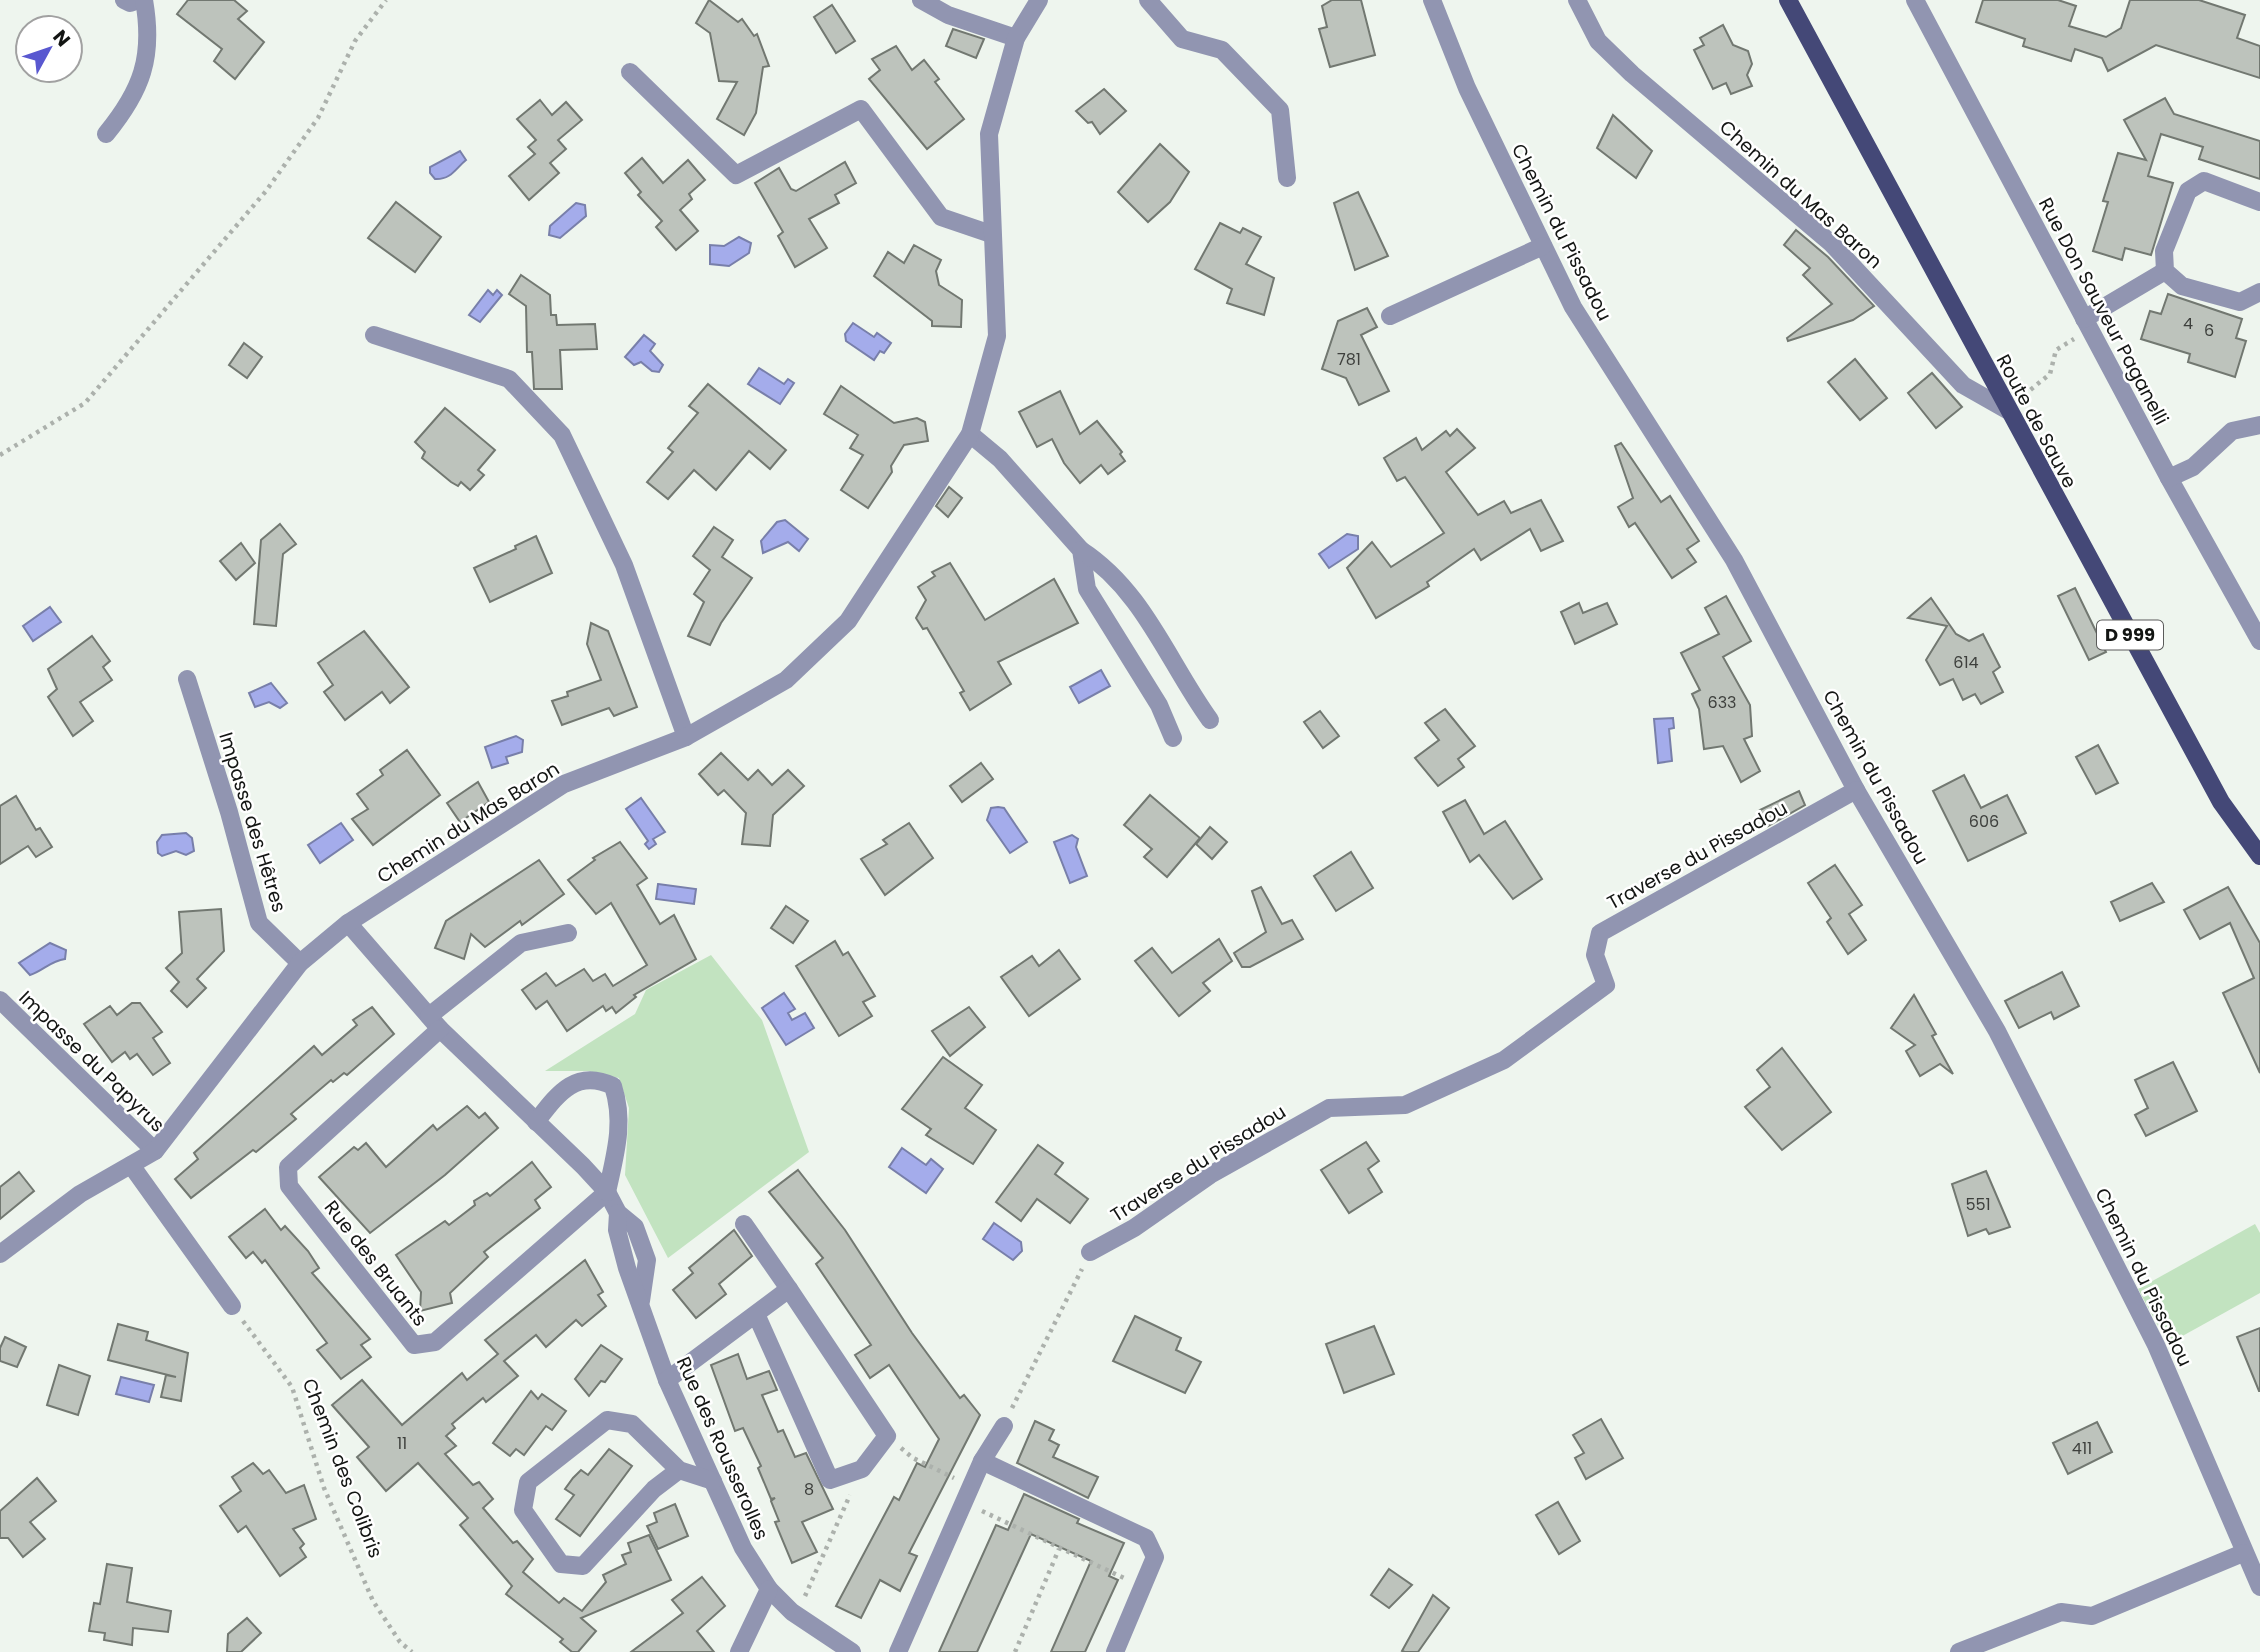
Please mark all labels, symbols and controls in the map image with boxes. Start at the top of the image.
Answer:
north arrow [14,14,84,84]
text: N [47,24,77,53]
street label: Chemin du Mas Baron [1714,114,1888,275]
street label: Chemin du Pissadou [1505,139,1618,326]
street label: Rue Don Sauveur Paganelli [2032,193,2175,430]
house number: 4 [2183,312,2193,335]
house number: 6 [2204,319,2214,342]
house number: 781 [1337,348,1361,371]
street label: Route de Sauve [1990,350,2083,493]
road number: D 999 [2097,620,2163,650]
house number: 614 [1953,651,1979,674]
street label: Chemin du Pissadou [1816,685,1935,869]
house number: 633 [1707,691,1737,714]
street label: Impasse des Hêtres [212,729,293,915]
street label: Chemin du Mas Baron [372,755,565,890]
street label: Traverse du Pissadou [1602,795,1792,916]
house number: 606 [1969,810,1999,833]
street label: Impasse du Papyrus [13,985,171,1138]
street label: Traverse du Pissadou [1105,1098,1291,1228]
street label: Chemin du Pissadou [2089,1183,2199,1371]
house number: 551 [1965,1193,1991,1216]
street label: Rue des Bruants [318,1195,433,1332]
street label: Rue des Rousserolles [670,1352,775,1544]
street label: Chemin des Colibris [296,1374,389,1562]
house number: 11 [397,1432,407,1455]
house number: 411 [2072,1437,2092,1460]
house number: 8 [804,1478,814,1501]

